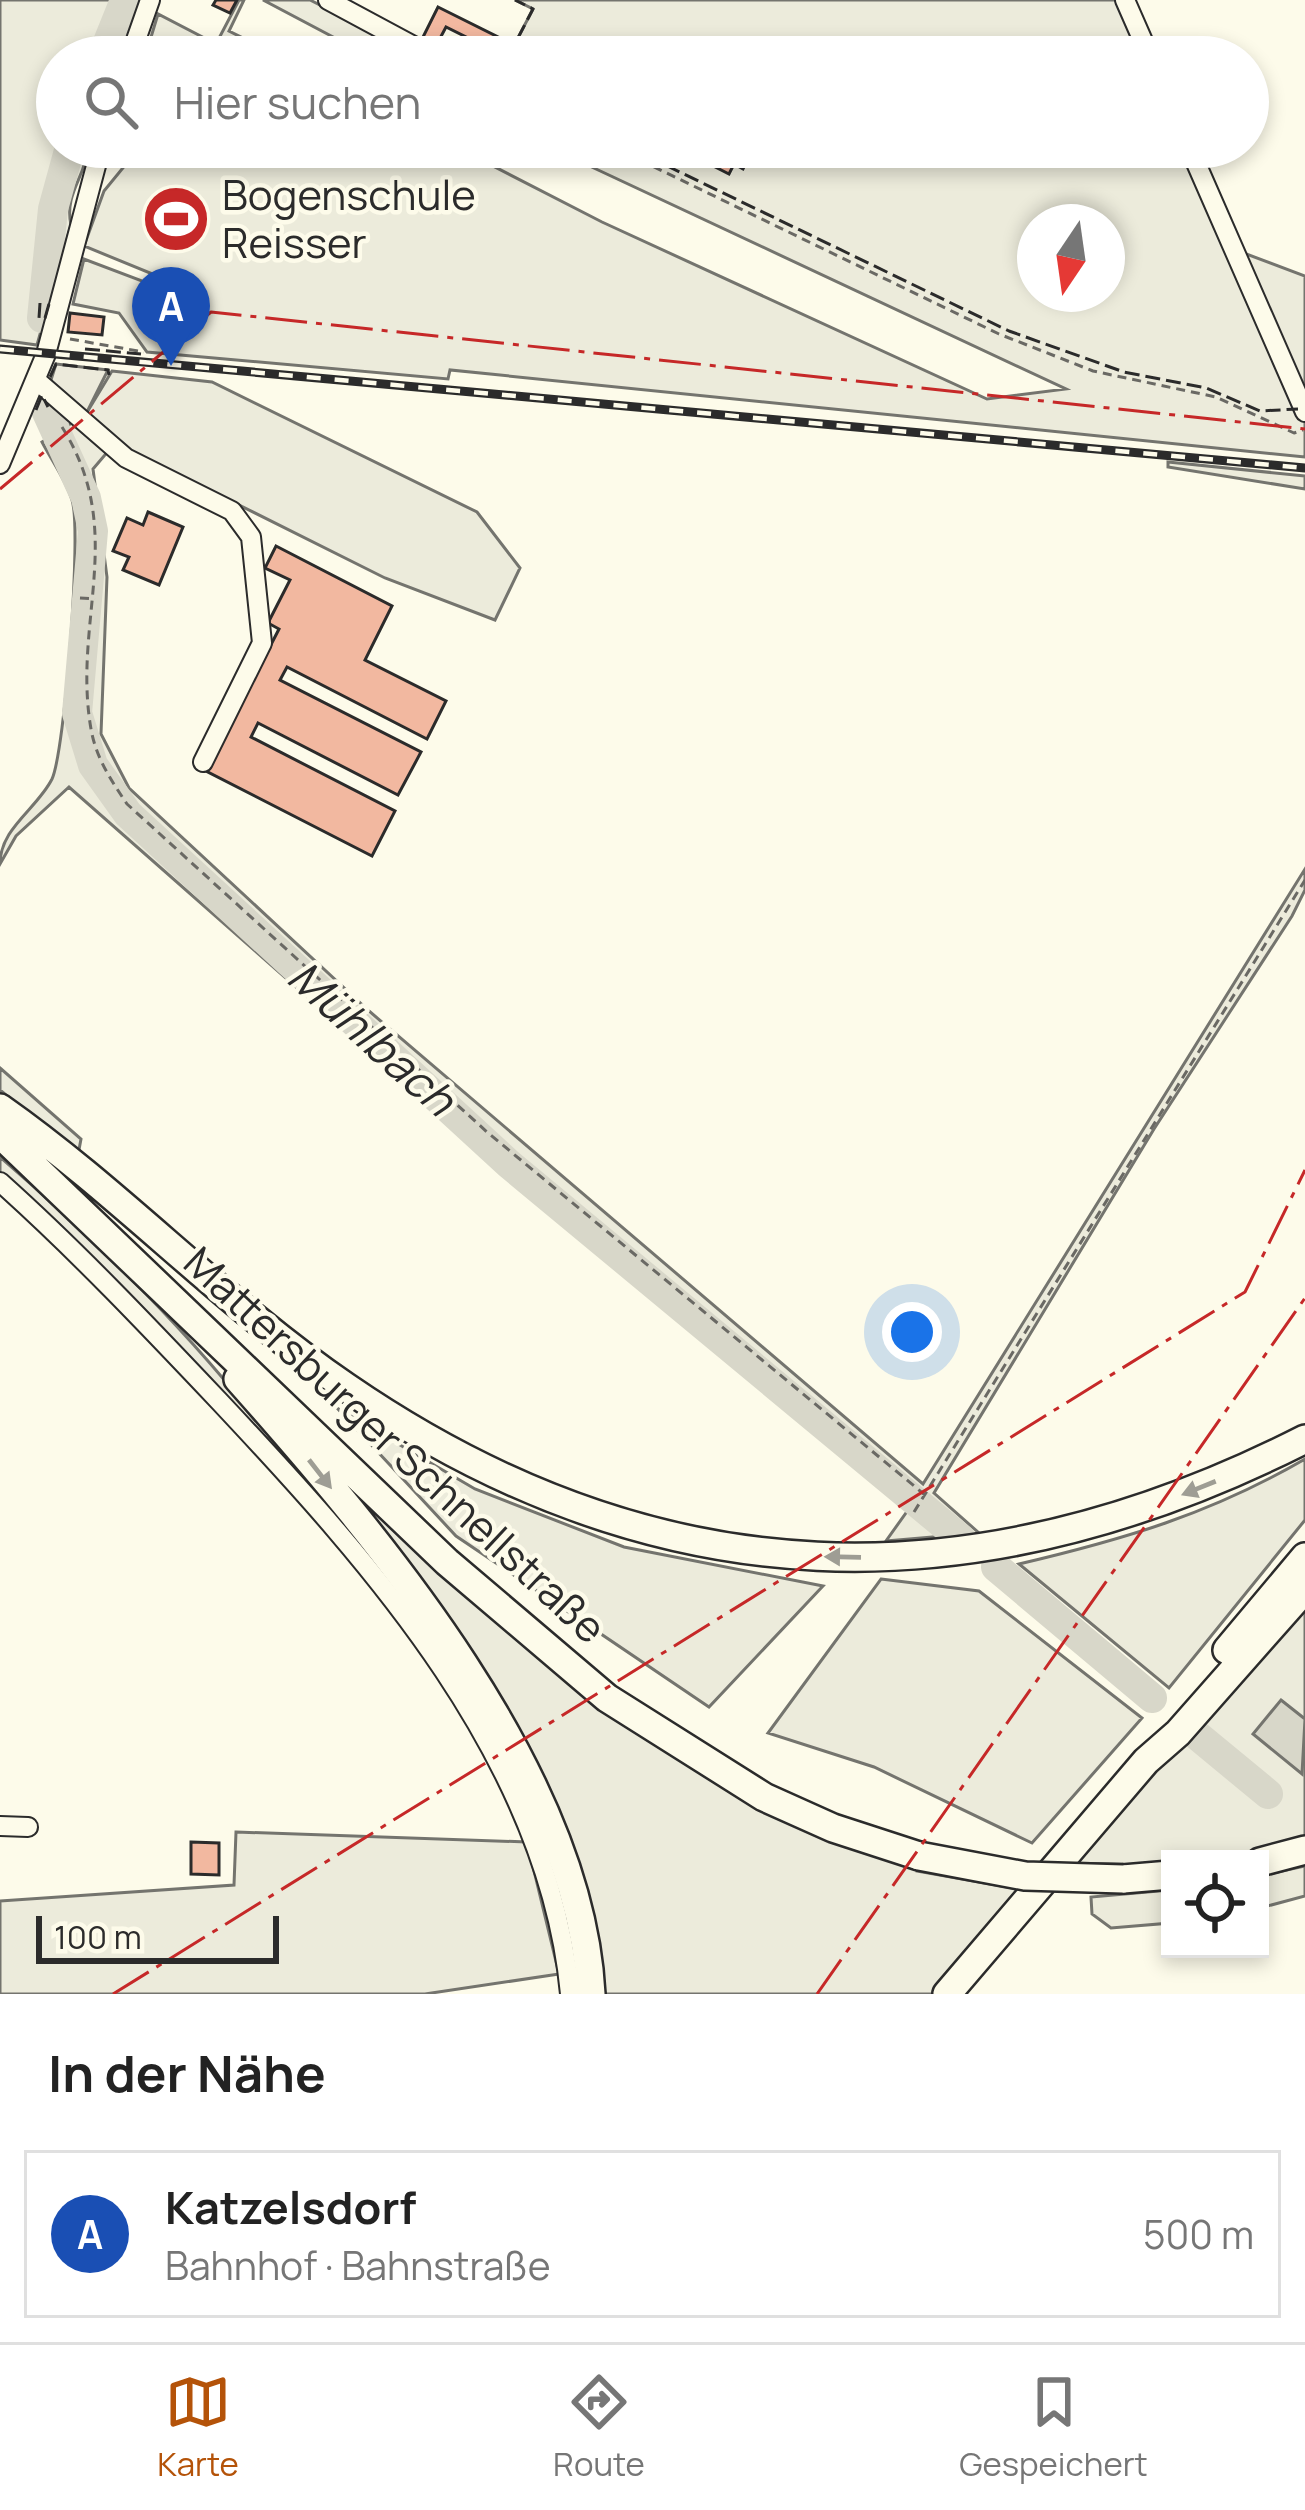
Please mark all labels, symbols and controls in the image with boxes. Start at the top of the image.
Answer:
search box [36,36,1269,168]
icon: search [78,69,144,135]
text: Hier suchen [174,71,421,133]
place label: Bogenschule Reisser [222,165,476,271]
sports icon: Bogenschule Reisser [141,184,211,254]
north arrow [1017,204,1125,312]
pin: A [132,267,210,366]
water label: Mühlbach [276,946,471,1130]
street label: Mattersburger Schnellstraße [172,1233,619,1655]
your location [882,1302,942,1362]
one-way arrow [307,1458,332,1489]
one-way arrow [1180,1479,1216,1498]
one-way arrow [823,1548,861,1567]
map controls [1161,1850,1269,1958]
button: locate [1161,1850,1269,1958]
scale bar [36,1910,279,1963]
text: 100 m [54,1914,142,1959]
text: In der Nähe [48,2038,326,2107]
text: Katzelsdorf [165,2176,416,2238]
text: A [77,2207,103,2261]
text: 500 m [1143,2207,1254,2261]
text: Bahnhof · Bahnstraße [165,2238,550,2292]
tab: Karte [157,2369,239,2486]
tab: Route [553,2369,645,2486]
tab: Gespeichert [959,2369,1148,2486]

